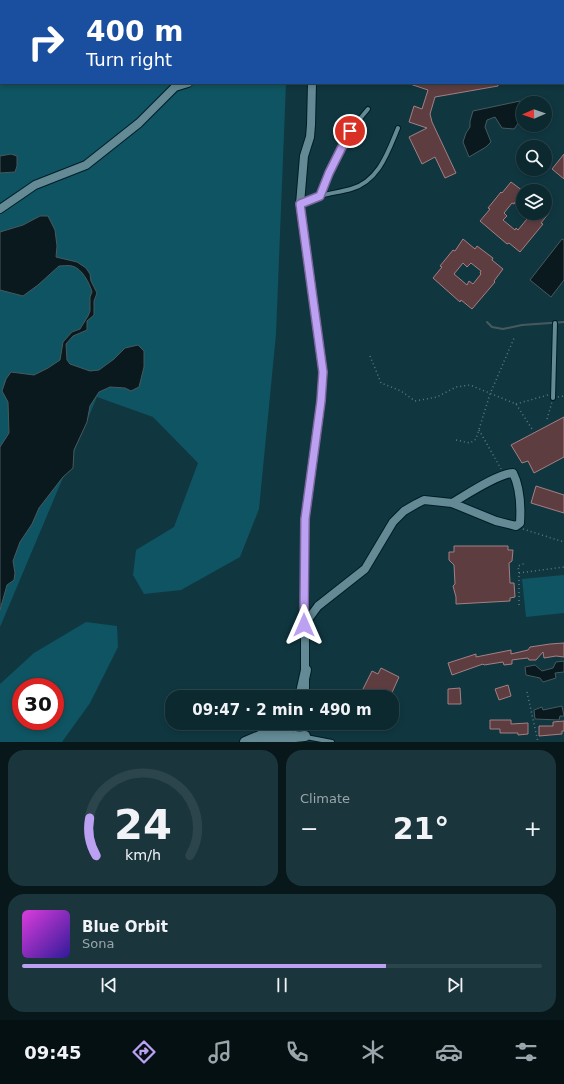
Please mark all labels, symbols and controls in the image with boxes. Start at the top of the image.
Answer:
text: 400 m [86,15,183,48]
icon: right [20,16,72,68]
text: Turn right [86,49,172,70]
north arrow [516,96,552,132]
map controls [516,96,552,220]
pin [333,114,367,148]
icon: arrive [339,120,361,142]
button: search [516,140,552,176]
button: layers [516,184,552,220]
position arrow [283,604,325,646]
speed limit sign: 30 [12,678,64,730]
text: 09:47 · 2 min · 490 m [192,701,372,719]
text: Climate [300,791,350,806]
text: 24 [114,800,172,849]
text: 21° [393,811,449,846]
text: − [300,816,318,841]
text: + [524,816,542,841]
text: km/h [125,847,161,863]
text: Blue Orbit [82,918,168,936]
text: Sona [82,936,114,951]
icon: previous [98,974,120,996]
icon: pause [271,974,293,996]
icon: next [444,974,466,996]
icon: directions [130,1038,158,1066]
icon: music [206,1038,234,1066]
icon: phone [283,1038,311,1066]
icon: climate [359,1038,387,1066]
icon: car [435,1038,463,1066]
icon: filters [512,1038,540,1066]
text: 09:45 [24,1042,81,1063]

